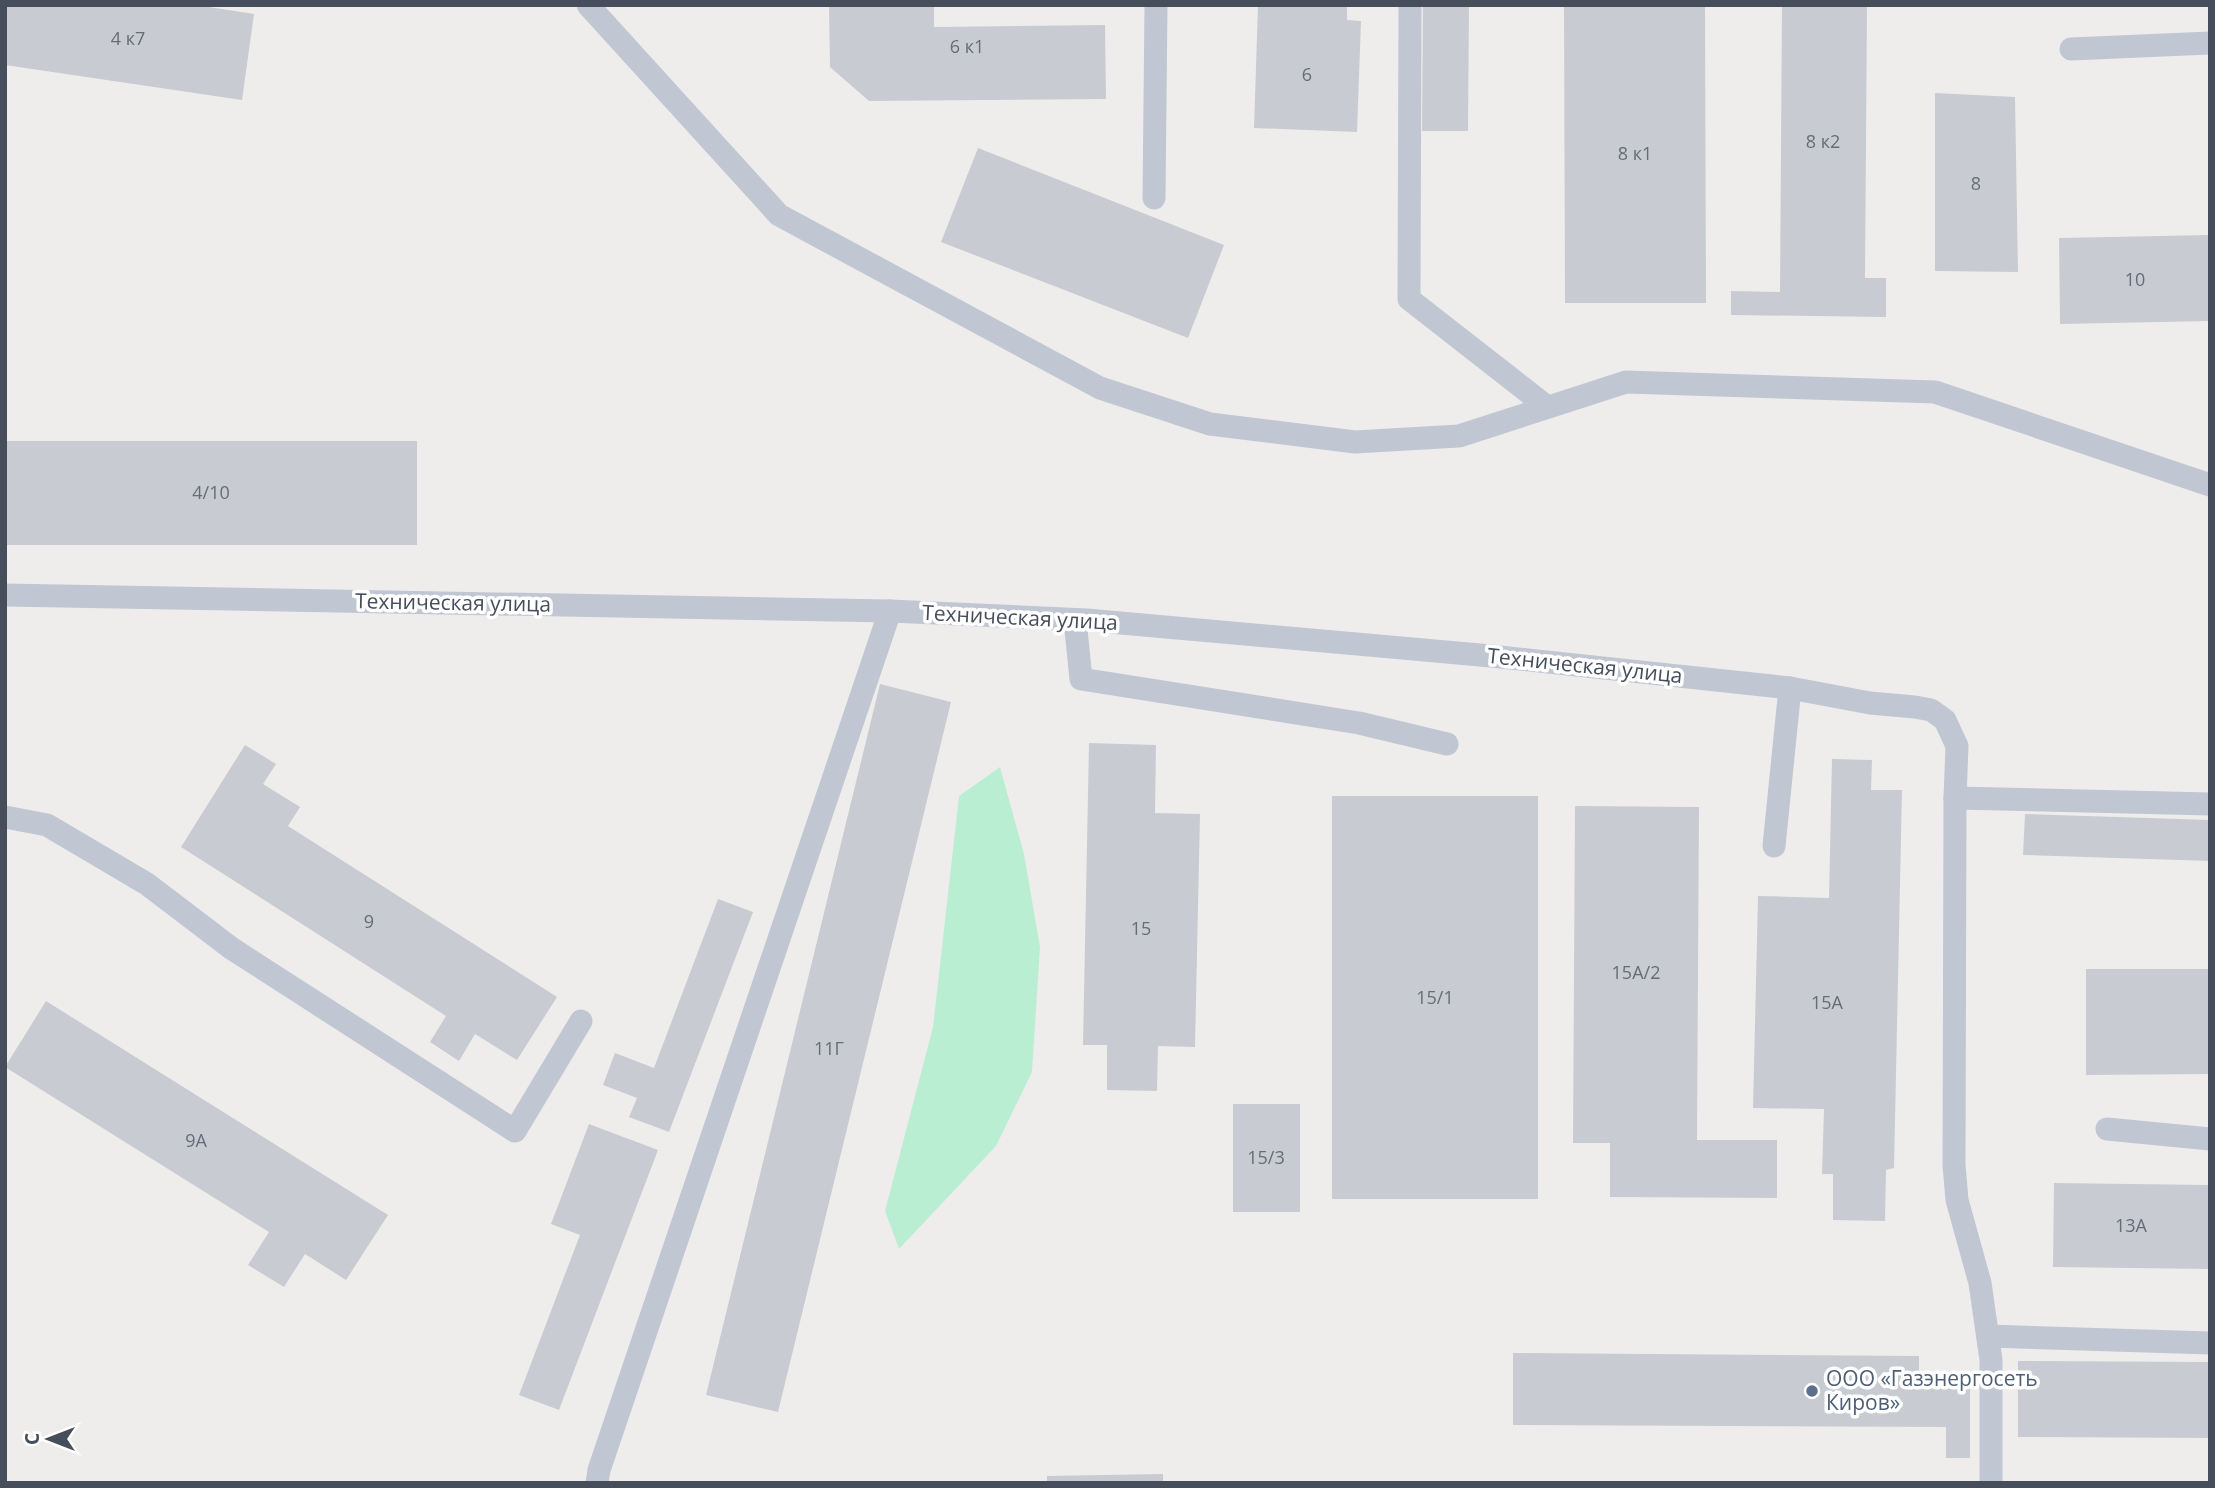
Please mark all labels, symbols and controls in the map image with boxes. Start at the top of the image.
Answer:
house number: 4 к7 [111,26,145,50]
house number: 6 к1 [950,34,984,58]
house number: 6 [1302,62,1312,86]
house number: 8 к2 [1806,129,1840,153]
house number: 8 к1 [1618,141,1652,165]
house number: 8 [1971,171,1981,195]
house number: 10 [2125,267,2145,291]
house number: 4/10 [192,480,230,504]
street label: Техническая улица [355,586,551,618]
street label: Техническая улица [922,598,1119,636]
street label: Техническая улица [1486,641,1684,689]
house number: 9 [364,909,374,933]
house number: 15 [1131,916,1151,940]
house number: 15А/2 [1612,960,1660,984]
house number: 15/1 [1416,985,1454,1009]
house number: 15А [1811,990,1844,1014]
house number: 11Г [814,1036,844,1060]
house number: 9А [185,1128,207,1152]
house number: 15/3 [1247,1145,1285,1169]
house number: 13А [2115,1213,2148,1237]
place label: ООО «Газэнергосеть Киров» [1826,1364,2038,1416]
marker: ООО «Газэнергосеть Киров» [1804,1383,1820,1399]
north arrow [14,1404,84,1474]
text: С [19,1433,45,1445]

